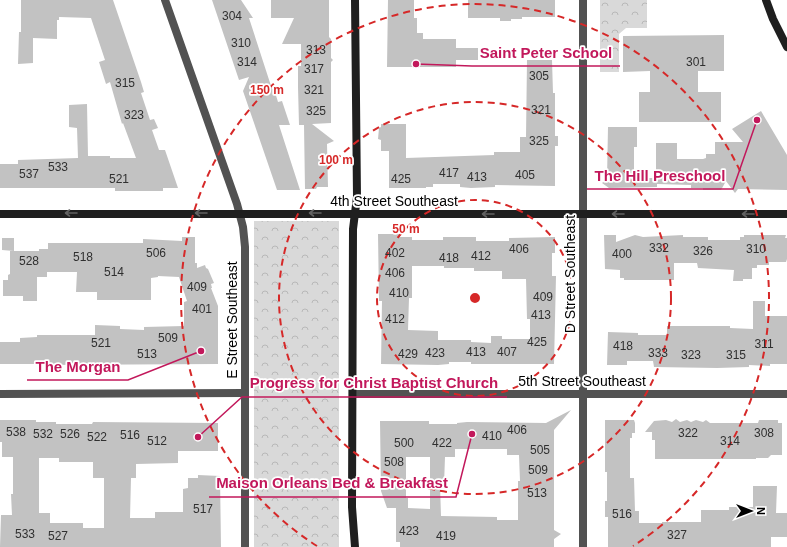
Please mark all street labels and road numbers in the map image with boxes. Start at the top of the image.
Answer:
street label: 4th Street Southeast [330,193,458,209]
street label: D Street Southeast [562,215,578,333]
street label: E Street Southeast [224,261,240,379]
street label: 5th Street Southeast [518,373,646,389]

